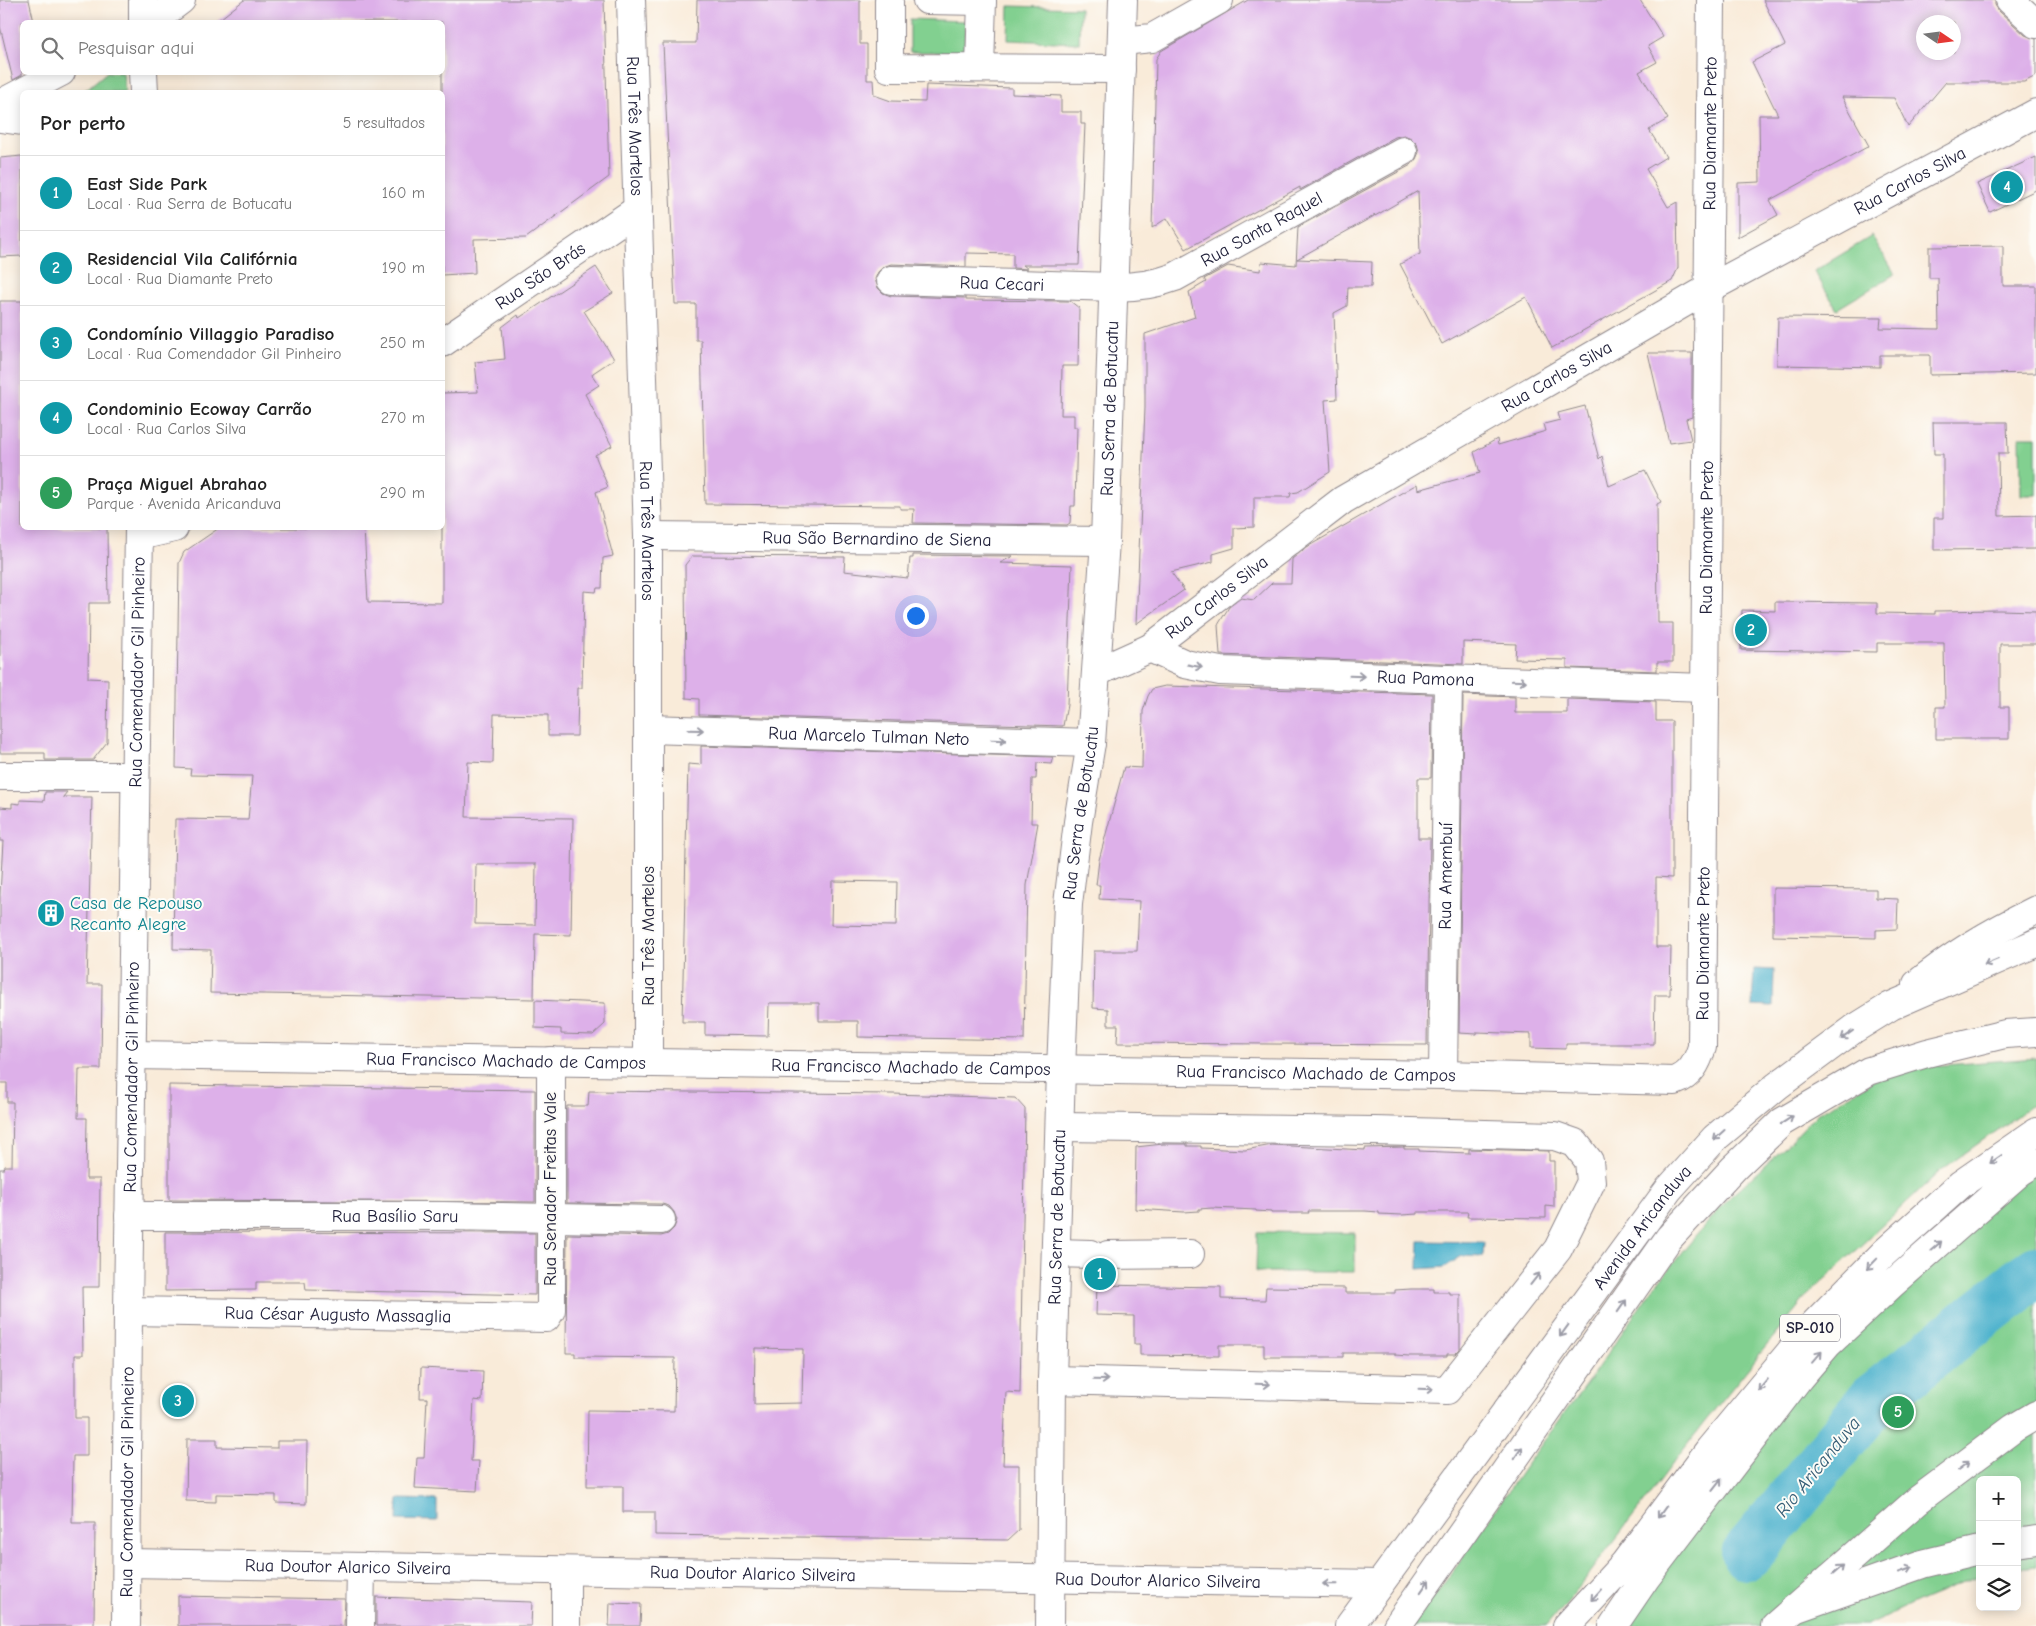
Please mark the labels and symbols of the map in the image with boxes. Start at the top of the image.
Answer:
north arrow [1916,15,1961,60]
street label: Rua Três Martelos [622,56,648,196]
street label: Rua Diamante Preto [1699,56,1721,210]
street label: Rua Carlos Silva [1850,142,1969,219]
pin: 4 [1991,168,2023,206]
street label: Rua Santa Raquel [1197,187,1326,271]
street label: Rua São Brás [491,238,589,314]
street label: Rua Cecari [959,272,1045,295]
street label: Rua Serra de Botucatu [1096,321,1123,496]
street label: Rua Carlos Silva [1498,336,1615,417]
street label: Rua Três Martelos [635,460,659,601]
street label: Rua Diamante Preto [1695,460,1718,614]
street label: Rua São Bernardino de Siena [762,527,992,550]
street label: Rua Carlos Silva [1161,551,1272,643]
street label: Rua Comendador Gil Pinheiro [125,556,149,788]
your location [903,603,929,629]
pin: 2 [1735,611,1767,649]
one-way arrow [1186,662,1202,671]
street label: Rua Pamona [1377,666,1475,690]
one-way arrow [1348,671,1364,680]
one-way arrow [1511,677,1527,686]
street label: Rua Marcelo Tulman Neto [768,722,970,750]
one-way arrow [688,725,704,735]
street label: Rua Serra de Botucatu [1058,726,1103,901]
one-way arrow [990,735,1006,745]
street label: Rua Amembuí [1434,821,1457,930]
street label: Rua Três Martelos [638,866,659,1006]
street label: Rua Diamante Preto [1692,866,1714,1020]
place label: Casa de Repouso Recanto Alegre [70,893,202,935]
building icon: Casa de Repouso Recanto Alegre [36,898,66,928]
one-way arrow [1984,958,1999,968]
street label: Rua Comendador Gil Pinheiro [119,961,143,1193]
one-way arrow [1840,1030,1854,1040]
street label: Rua Francisco Machado de Campos [366,1048,646,1073]
street label: Rua Francisco Machado de Campos [771,1054,1051,1080]
street label: Rua Francisco Machado de Campos [1176,1060,1456,1086]
street label: Rua Senador Freitas Vale [540,1092,561,1286]
one-way arrow [1780,1115,1794,1125]
street label: Rua Serra de Botucatu [1044,1129,1070,1305]
one-way arrow [1712,1129,1725,1141]
one-way arrow [1989,1154,2003,1164]
street label: Avenida Aricanduva [1589,1161,1696,1294]
street label: Rua Basílio Saru [332,1205,458,1227]
one-way arrow [1929,1240,1942,1252]
pin: 1 [1084,1255,1116,1293]
one-way arrow [1866,1258,1878,1271]
one-way arrow [1529,1273,1540,1286]
one-way arrow [1617,1299,1627,1313]
street label: Rua César Augusto Massaglia [224,1302,452,1327]
road number: SP-010 [1780,1315,1840,1342]
one-way arrow [1559,1324,1570,1338]
one-way arrow [1812,1350,1823,1363]
street label: Rua Comendador Gil Pinheiro [116,1366,138,1598]
one-way arrow [1092,1375,1109,1385]
one-way arrow [1758,1378,1769,1391]
one-way arrow [1255,1380,1271,1389]
pin: 3 [162,1382,194,1420]
one-way arrow [1418,1384,1434,1394]
pin: 5 [1882,1393,1914,1431]
water label: Rio Aricanduva [1771,1412,1865,1521]
one-way arrow [1513,1446,1523,1460]
one-way arrow [1956,1461,1969,1472]
one-way arrow [1712,1478,1722,1492]
one-way arrow [1657,1505,1668,1518]
street label: Rua Doutor Alarico Silveira [245,1554,451,1579]
street label: Rua Doutor Alarico Silveira [650,1561,856,1586]
one-way arrow [1831,1565,1844,1576]
one-way arrow [1897,1565,1913,1574]
street label: Rua Doutor Alarico Silveira [1055,1568,1261,1593]
one-way arrow [1323,1579,1339,1589]
one-way arrow [1420,1579,1430,1593]
one-way arrow [1590,1588,1602,1601]

